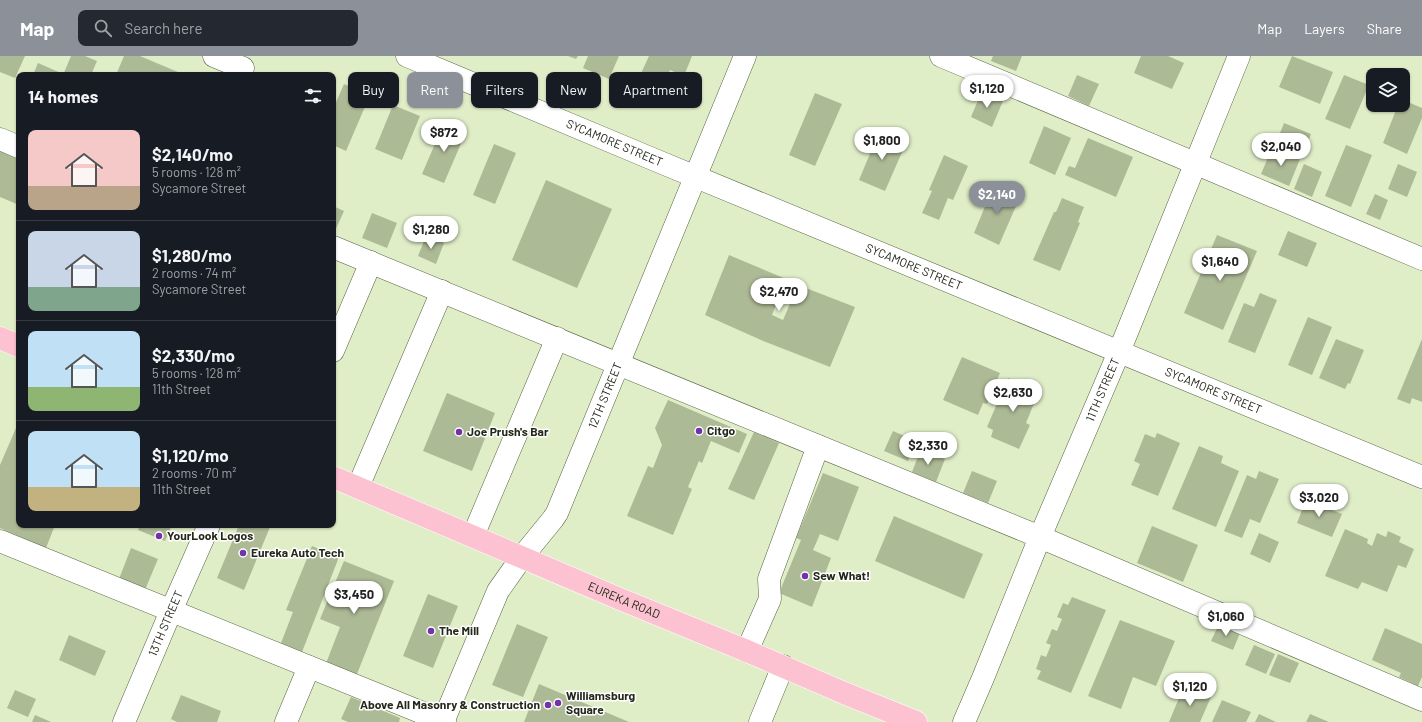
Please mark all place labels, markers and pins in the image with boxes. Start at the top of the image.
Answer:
pin: $1,120 [954,75,1020,109]
pin: $872 [420,119,468,153]
pin: $1,800 [849,127,915,161]
pin: $2,040 [1248,133,1314,167]
pin: $2,140 [964,181,1030,215]
pin: $1,280 [398,216,464,250]
pin: $1,640 [1187,248,1253,282]
pin: $2,470 [746,278,812,312]
pin: $2,630 [980,379,1046,413]
place label: Citgo [707,423,736,437]
place label: Joe Prush's Bar [467,424,549,438]
marker: Citgo [694,426,704,436]
marker: Joe Prush's Bar [454,427,464,437]
pin: $2,330 [895,432,961,466]
pin: $3,020 [1286,484,1352,518]
place label: YourLook Logos [167,528,253,542]
marker: YourLook Logos [154,531,164,541]
place label: Eureka Auto Tech [251,545,344,559]
marker: Eureka Auto Tech [238,548,248,558]
place label: Sew What! [813,568,870,582]
marker: Sew What! [800,571,810,581]
pin: $3,450 [321,581,387,615]
pin: $1,060 [1193,603,1259,637]
place label: The Mill [439,623,479,637]
marker: The Mill [426,626,436,636]
pin: $1,120 [1157,673,1223,707]
place label: Williamsburg Square [566,688,636,716]
place label: Above All Masonry & Construction [360,697,540,711]
marker: Williamsburg Square [553,698,563,708]
marker: Above All Masonry & Construction [543,700,553,710]

